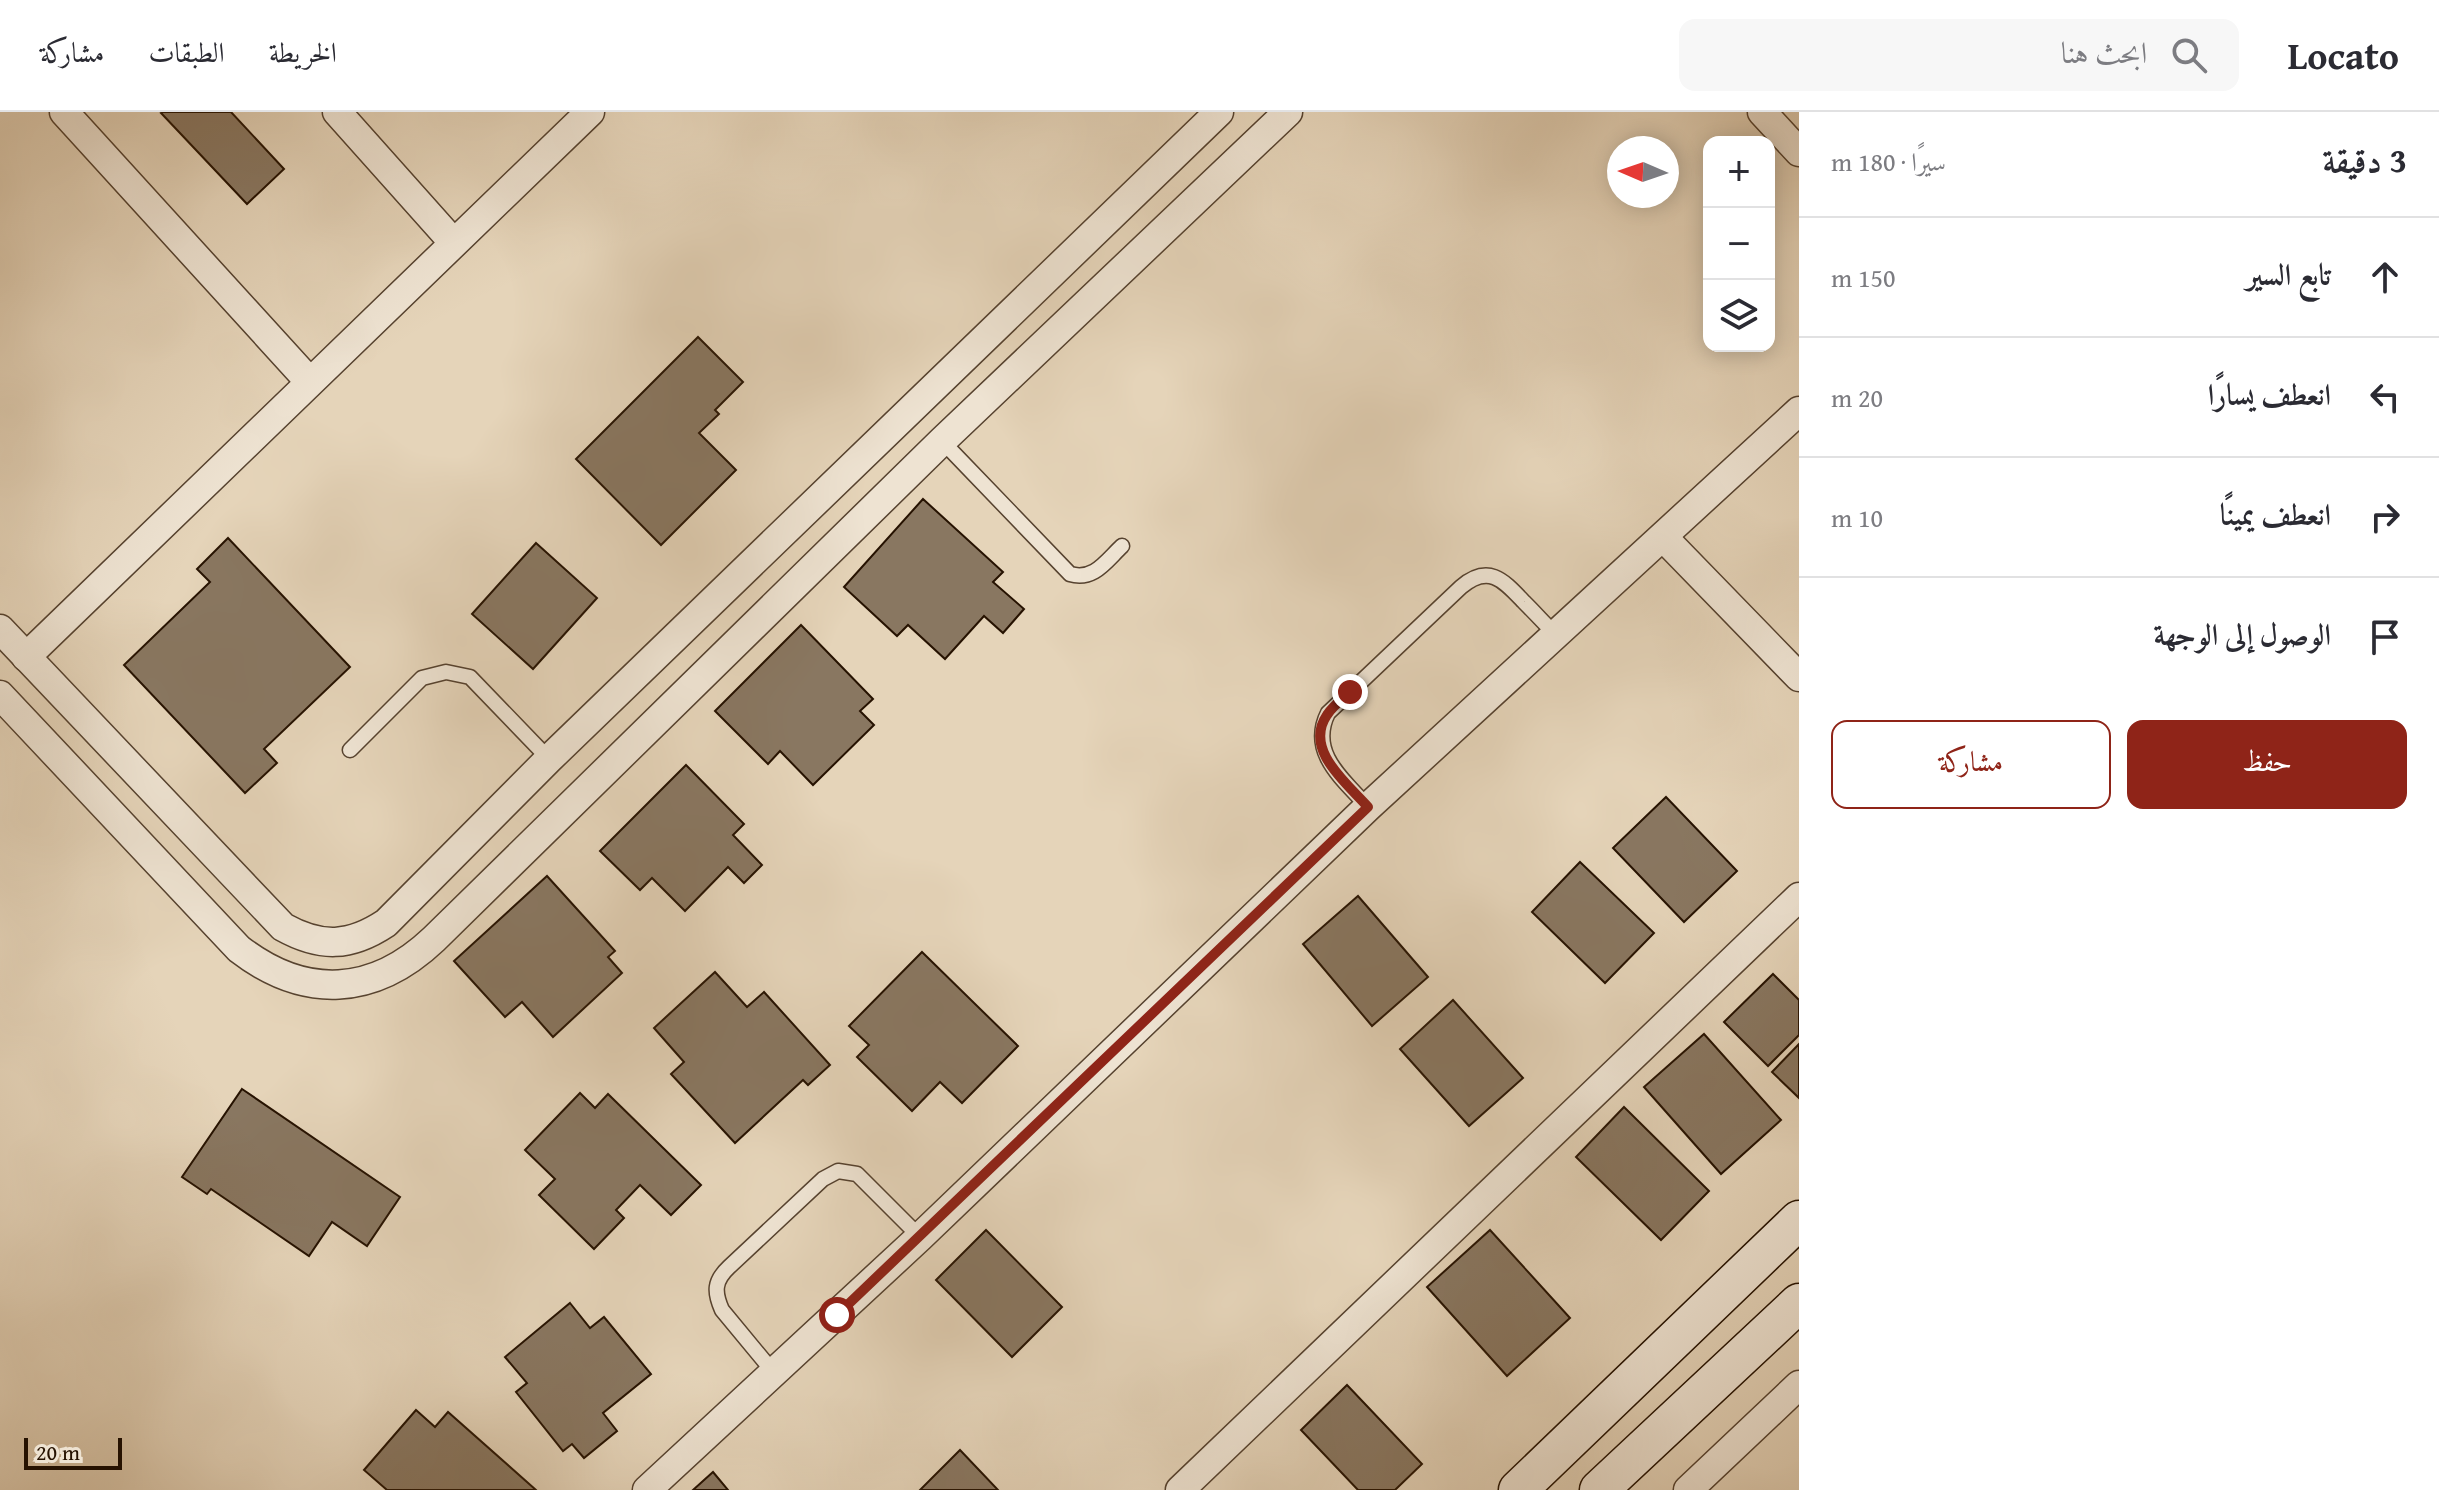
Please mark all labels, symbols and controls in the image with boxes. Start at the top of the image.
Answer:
search box [1679,19,2239,91]
text: Locato [2287,27,2399,83]
text: ابحث هنا [2061,30,2147,74]
text: مشاركة [40,31,104,72]
text: الطبقات [148,31,225,72]
text: الخريطة [269,31,337,72]
icon: search [2167,33,2211,77]
text: 3 دقيقة [2323,135,2407,184]
north arrow [1607,136,1679,208]
map controls [1703,136,1775,352]
button: + [1703,136,1775,208]
text: سيرًا · 180 m [1831,142,1946,181]
button: − [1703,208,1775,280]
text: تابع السير [2246,252,2331,296]
icon: ahead [2363,255,2407,299]
text: 150 m [1831,258,1896,297]
button: layers [1703,280,1775,352]
text: انعطف يسارًا [2208,372,2331,416]
icon: left [2363,375,2407,419]
text: 20 m [1831,378,1883,417]
text: انعطف يمينًا [2220,492,2331,536]
icon: right [2363,495,2407,539]
text: 10 m [1831,498,1883,537]
text: الوصول إلى الوجهة [2153,612,2331,656]
icon: arrive [2363,615,2407,659]
route end [1332,674,1368,710]
button: مشاركة [1831,720,2111,809]
button: حفظ [2127,720,2407,809]
route start [819,1297,855,1333]
scale bar [24,1434,122,1470]
text: 20 m [36,1436,80,1468]

